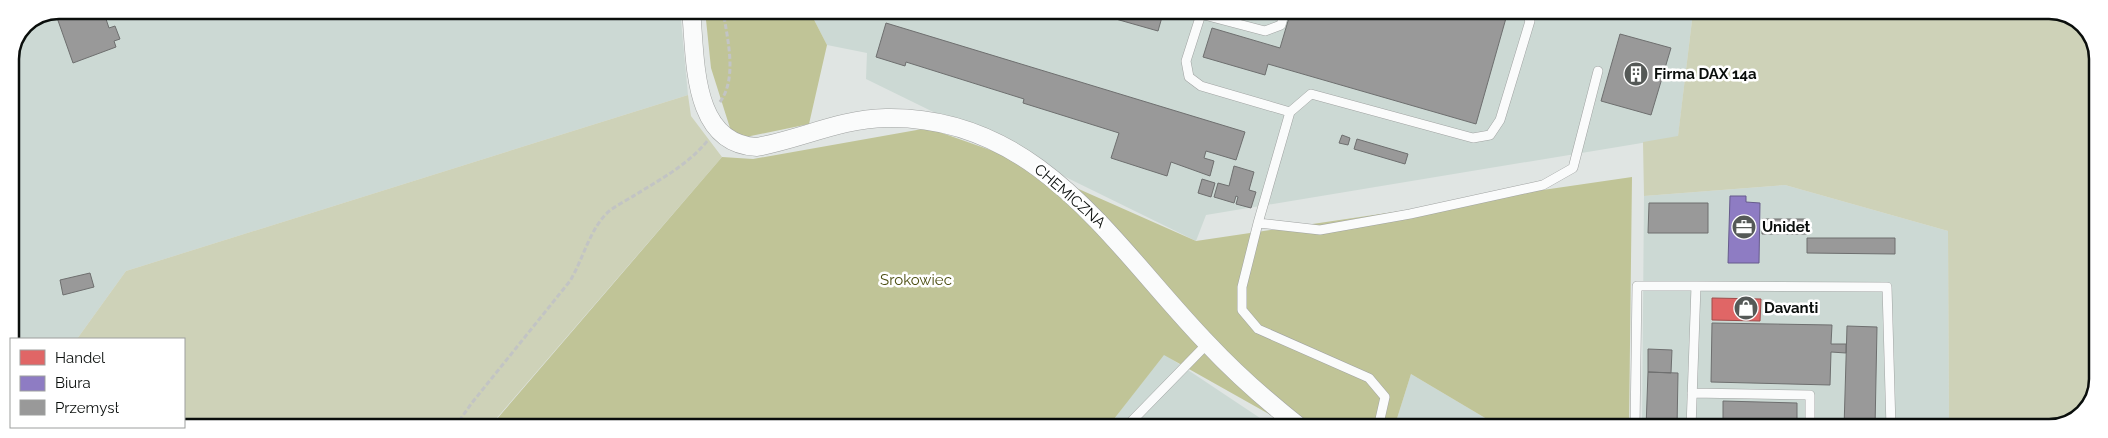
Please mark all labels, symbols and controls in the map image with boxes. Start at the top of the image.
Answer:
building icon: Firma DAX 14a [1623,61,1649,87]
place label: Firma DAX 14a [1654,65,1757,83]
street label: CHEMICZNA [1031,160,1109,232]
office icon: Unidet [1731,214,1757,240]
place label: Unidet [1762,218,1811,236]
park label: Srokowiec [880,271,952,289]
shop icon: Davanti [1733,295,1759,321]
place label: Davanti [1764,299,1818,317]
legend [10,338,185,428]
text: Handel [55,349,106,367]
text: Biura [55,374,91,392]
text: Przemysł [55,399,119,417]

